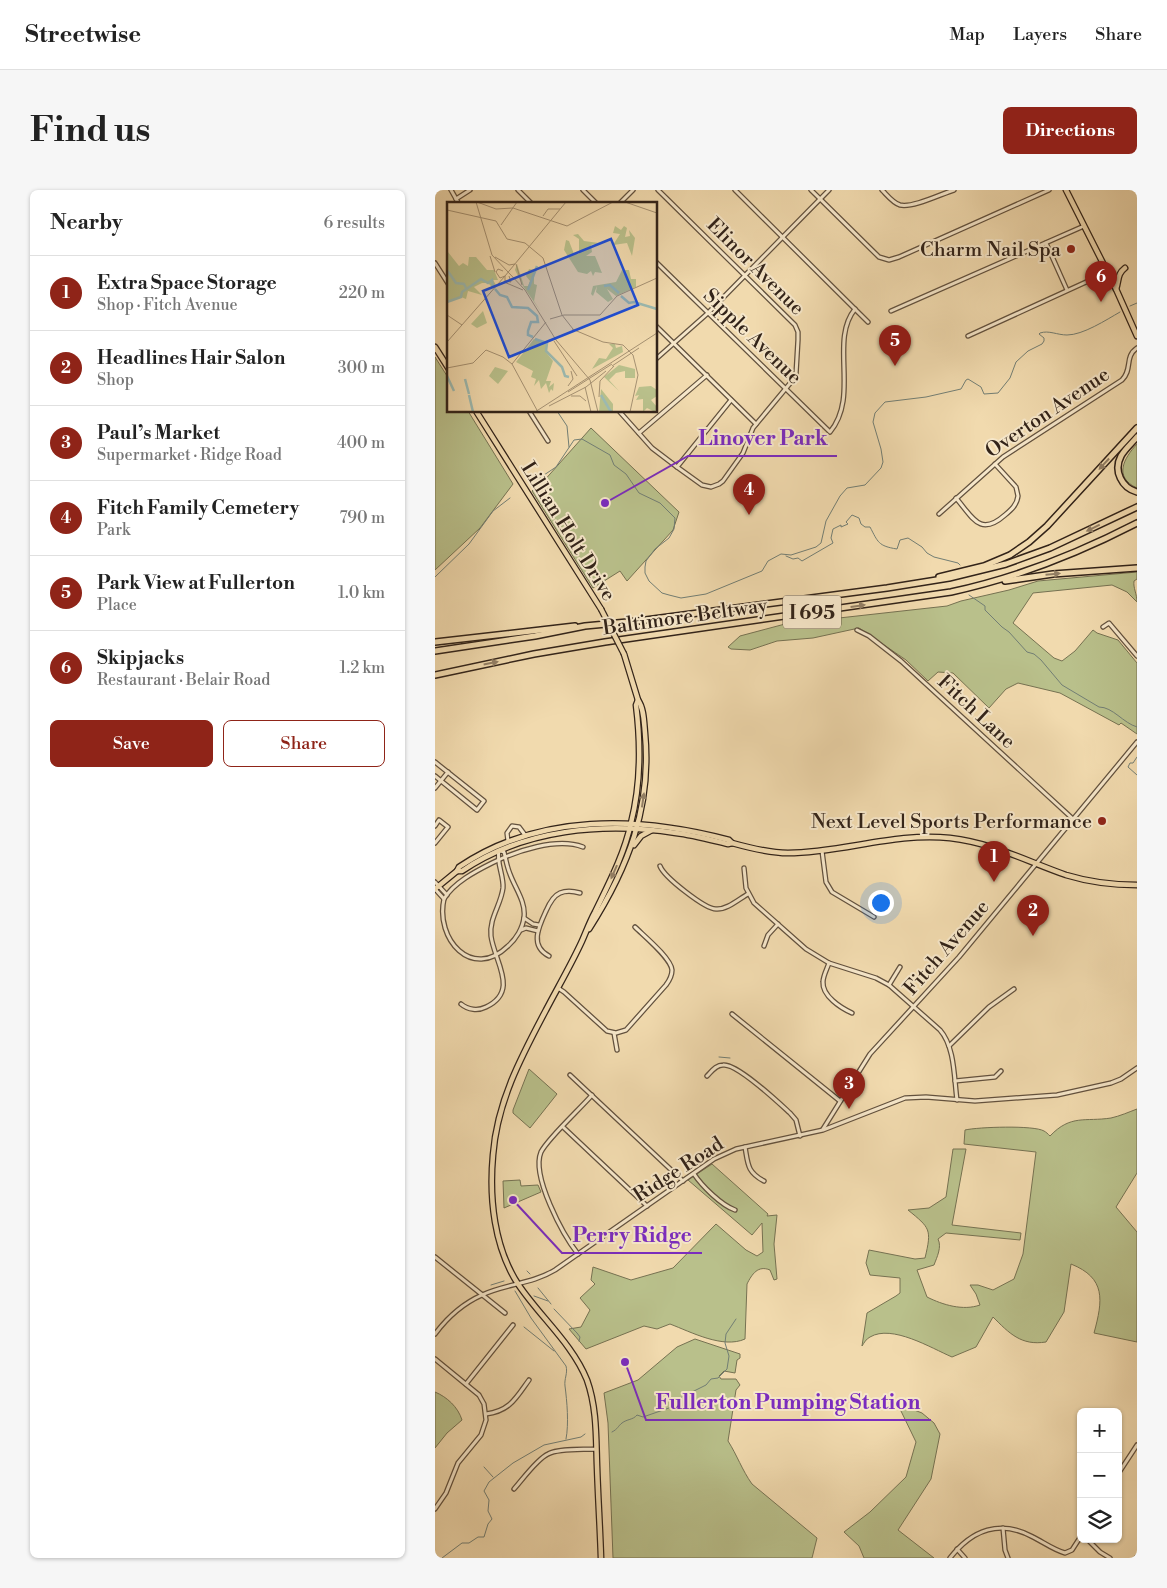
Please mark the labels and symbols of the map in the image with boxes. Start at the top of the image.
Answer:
inset map [447,202,657,412]
street label: Elinor Avenue [701,213,809,321]
place label: Charm Nail Spa [920,238,1062,263]
marker: Charm Nail Spa [1065,243,1077,255]
pin: 6 [1085,261,1117,302]
street label: Sipple Avenue [698,284,806,390]
pin: 5 [879,325,911,366]
street label: Overton Avenue [981,362,1115,464]
callout: Linover Park [688,420,837,456]
text: Linover Park [698,426,829,452]
street label: Lillian Holt Drive [515,457,621,606]
one-way arrow [1098,458,1110,470]
pin: 4 [733,474,765,515]
one-way arrow [1086,524,1101,533]
one-way arrow [1045,570,1061,578]
street label: Baltimore Beltway [600,594,769,642]
road number: I 695 [783,596,841,628]
one-way arrow [850,602,866,610]
one-way arrow [484,659,499,667]
street label: Fitch Lane [932,670,1020,754]
one-way arrow [639,791,647,807]
place label: Next Level Sports Performance [811,810,1092,835]
marker: Next Level Sports Performance [1096,815,1108,827]
pin: 1 [978,841,1010,882]
one-way arrow [610,865,618,879]
your location [868,890,894,916]
street label: Fitch Avenue [899,895,995,1001]
pin: 2 [1017,895,1049,936]
pin: 3 [833,1068,865,1109]
street label: Ridge Road [629,1132,729,1209]
callout: Perry Ridge [562,1217,702,1253]
text: Perry Ridge [572,1223,692,1249]
callout: Fullerton Pumping Station [646,1384,931,1420]
text: Fullerton Pumping Station [655,1390,921,1416]

